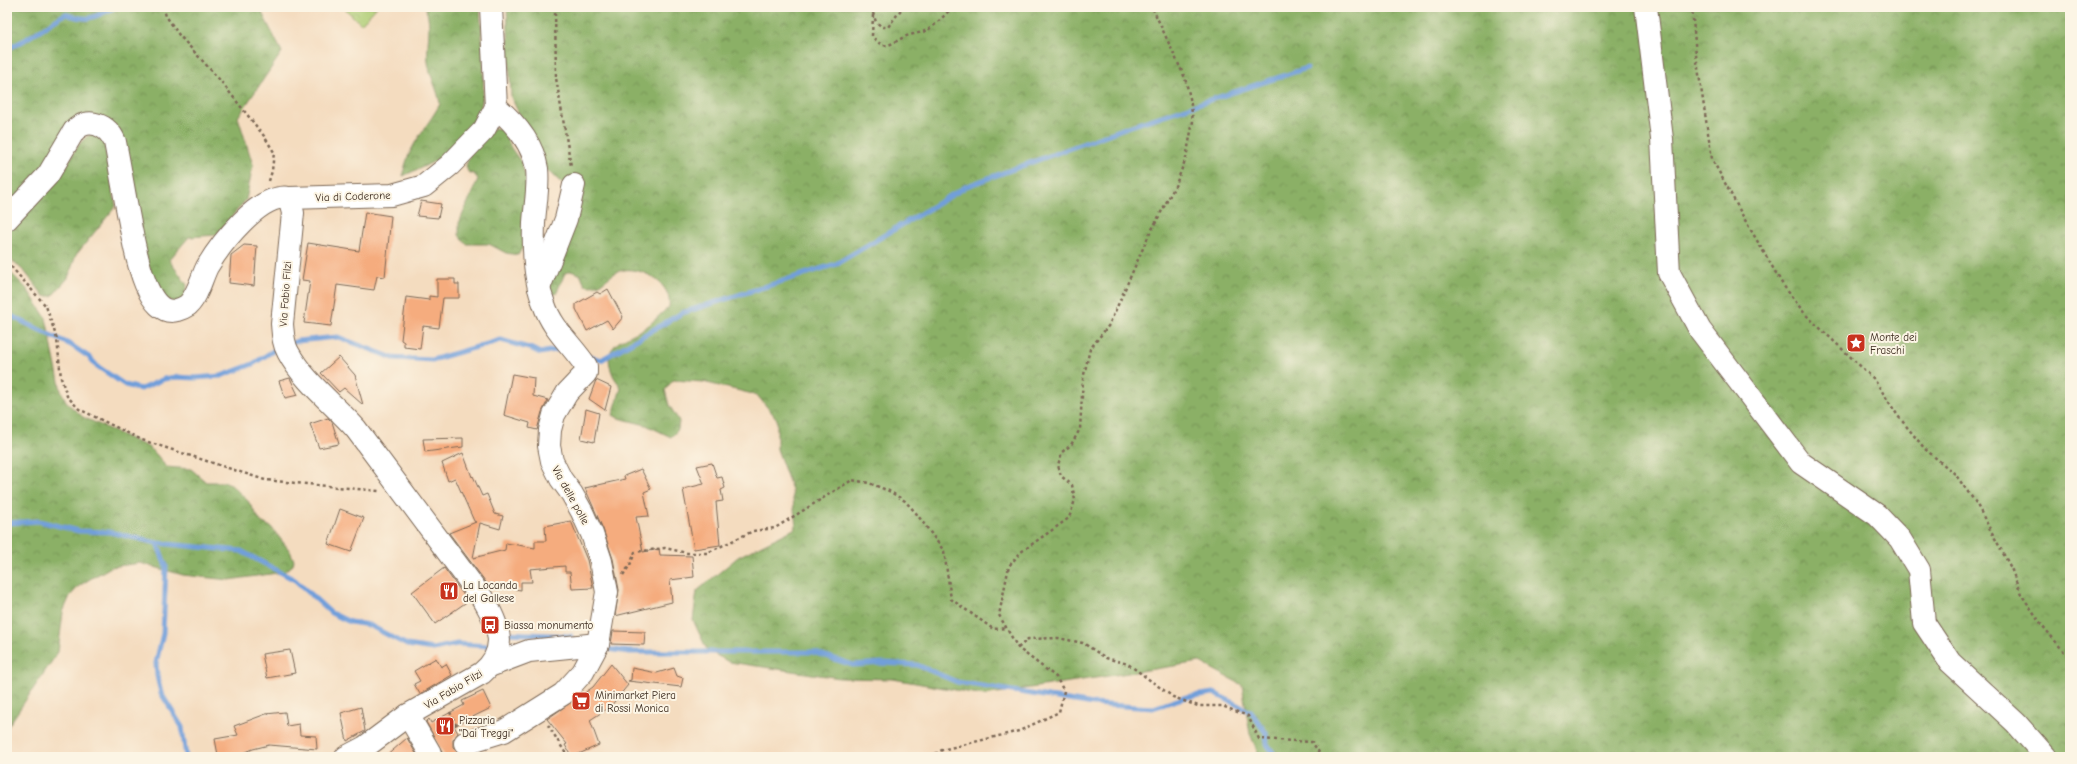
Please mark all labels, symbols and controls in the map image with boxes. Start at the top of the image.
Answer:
street label: Via di Coderone [315,189,391,204]
street label: Via Fabio Filzi [277,261,294,327]
place label: Monte dei Fraschi [1870,331,1917,357]
place icon: Monte dei Fraschi [1845,332,1867,354]
street label: Via delle polle [549,464,592,527]
place label: La Locanda del Gallese [463,579,517,605]
restaurant icon: La Locanda del Gallese [438,580,460,602]
bus stop icon: Biassa monumento [479,614,501,636]
place label: Biassa monumento [504,619,594,632]
street label: Via Fabio Filzi [422,667,485,712]
place label: Minimarket Piera di Rossi Monica [595,689,676,715]
supermarket icon: Minimarket Piera di Rossi Monica [570,690,592,712]
place label: Pizzaria "Dai Treggi" [459,714,513,740]
restaurant icon: Pizzaria "Dai Treggi" [434,715,456,737]

